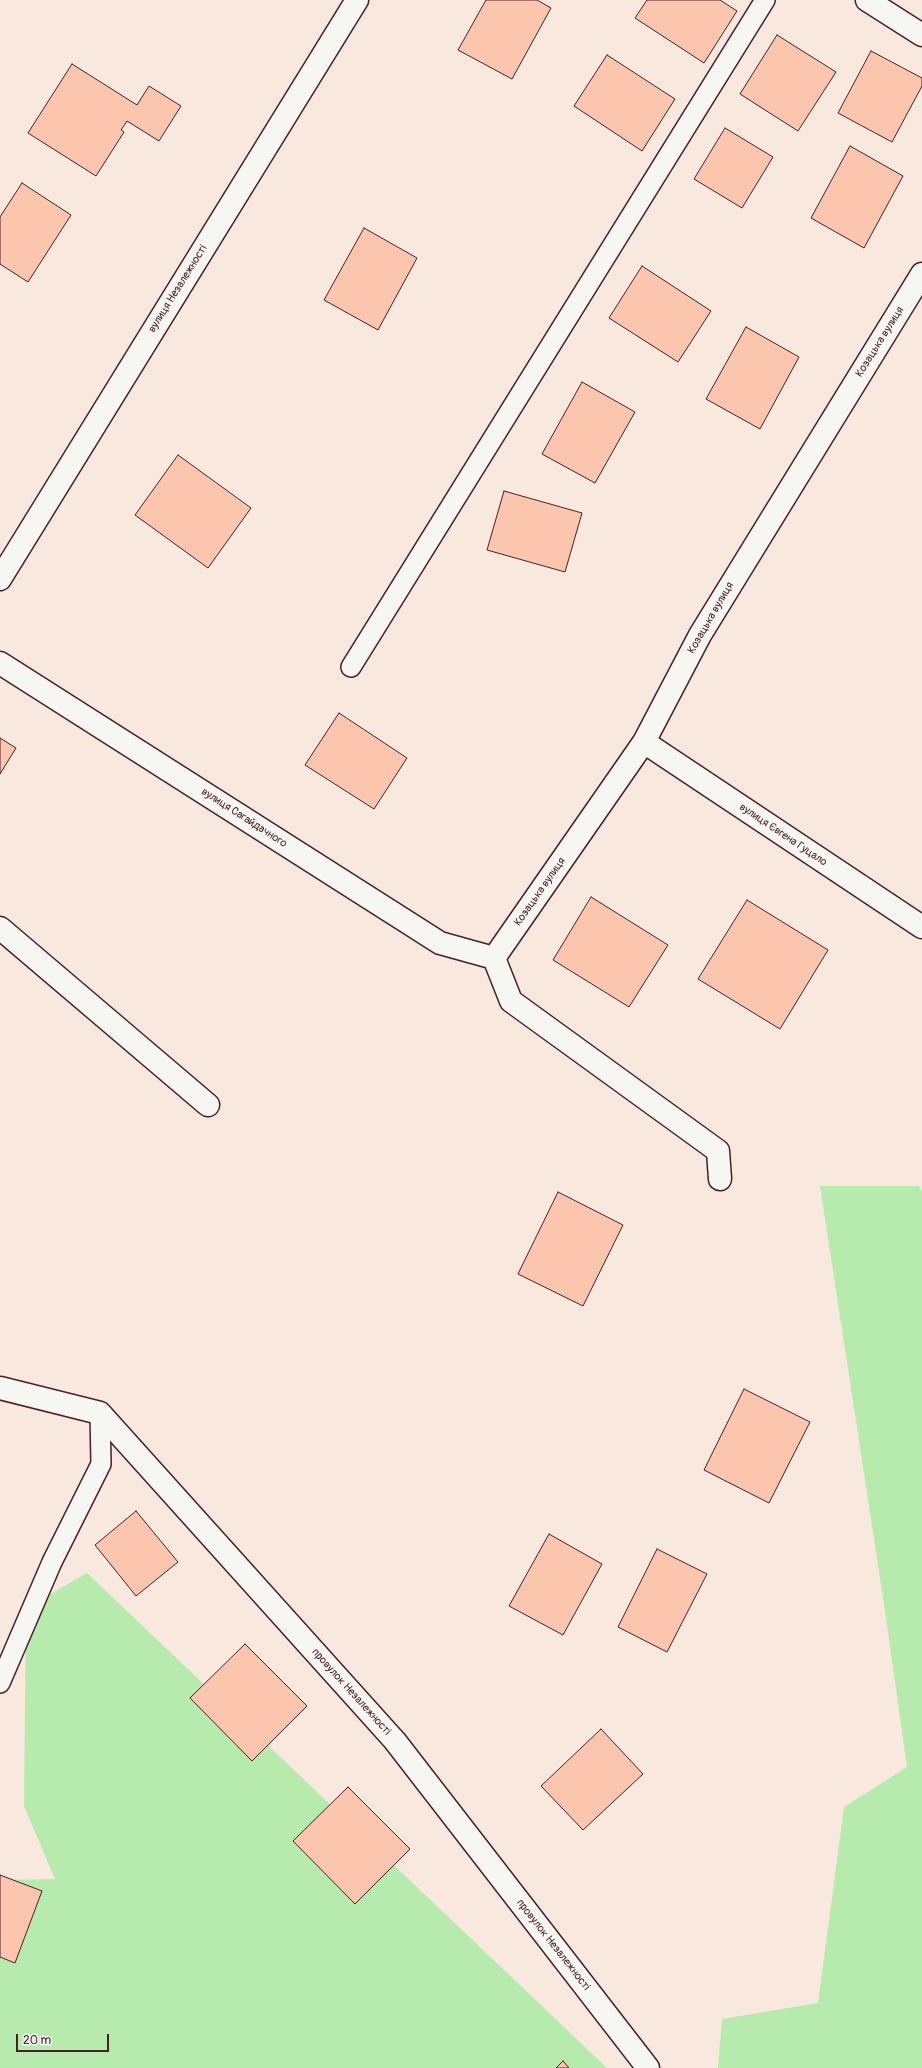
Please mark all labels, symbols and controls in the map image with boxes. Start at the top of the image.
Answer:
street label: вулиця Незалежності [146,243,210,335]
street label: Козацька вулиця [853,304,907,380]
street label: Козацька вулиця [685,580,737,656]
street label: вулиця Сагайдачного [199,785,289,851]
street label: вулиця Євгена Гуцало [737,801,829,869]
street label: Козацька вулиця [511,855,569,929]
street label: провулок Незалежності [309,1646,393,1738]
street label: провулок Незалежності [513,1897,593,1993]
scale bar [18,2026,111,2052]
text: 20 m [23,2033,51,2048]

